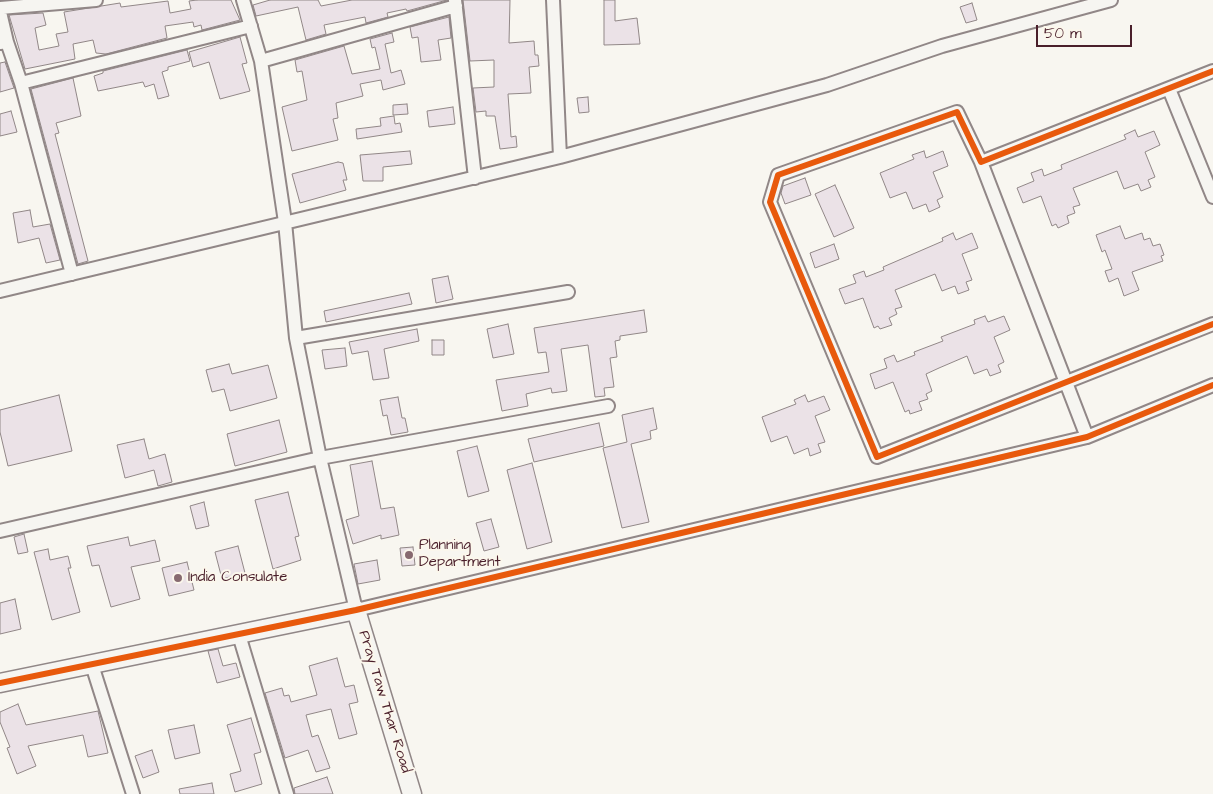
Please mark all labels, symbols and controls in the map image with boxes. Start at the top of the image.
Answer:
scale bar [1038,15,1134,47]
text: 50 m [1044,23,1082,44]
place label: Planning Department [419,537,501,572]
marker: Planning Department [403,549,415,561]
place label: India Consulate [188,569,287,587]
marker: India Consulate [172,572,184,584]
street label: Pray Taw Thar Road [354,629,414,775]

